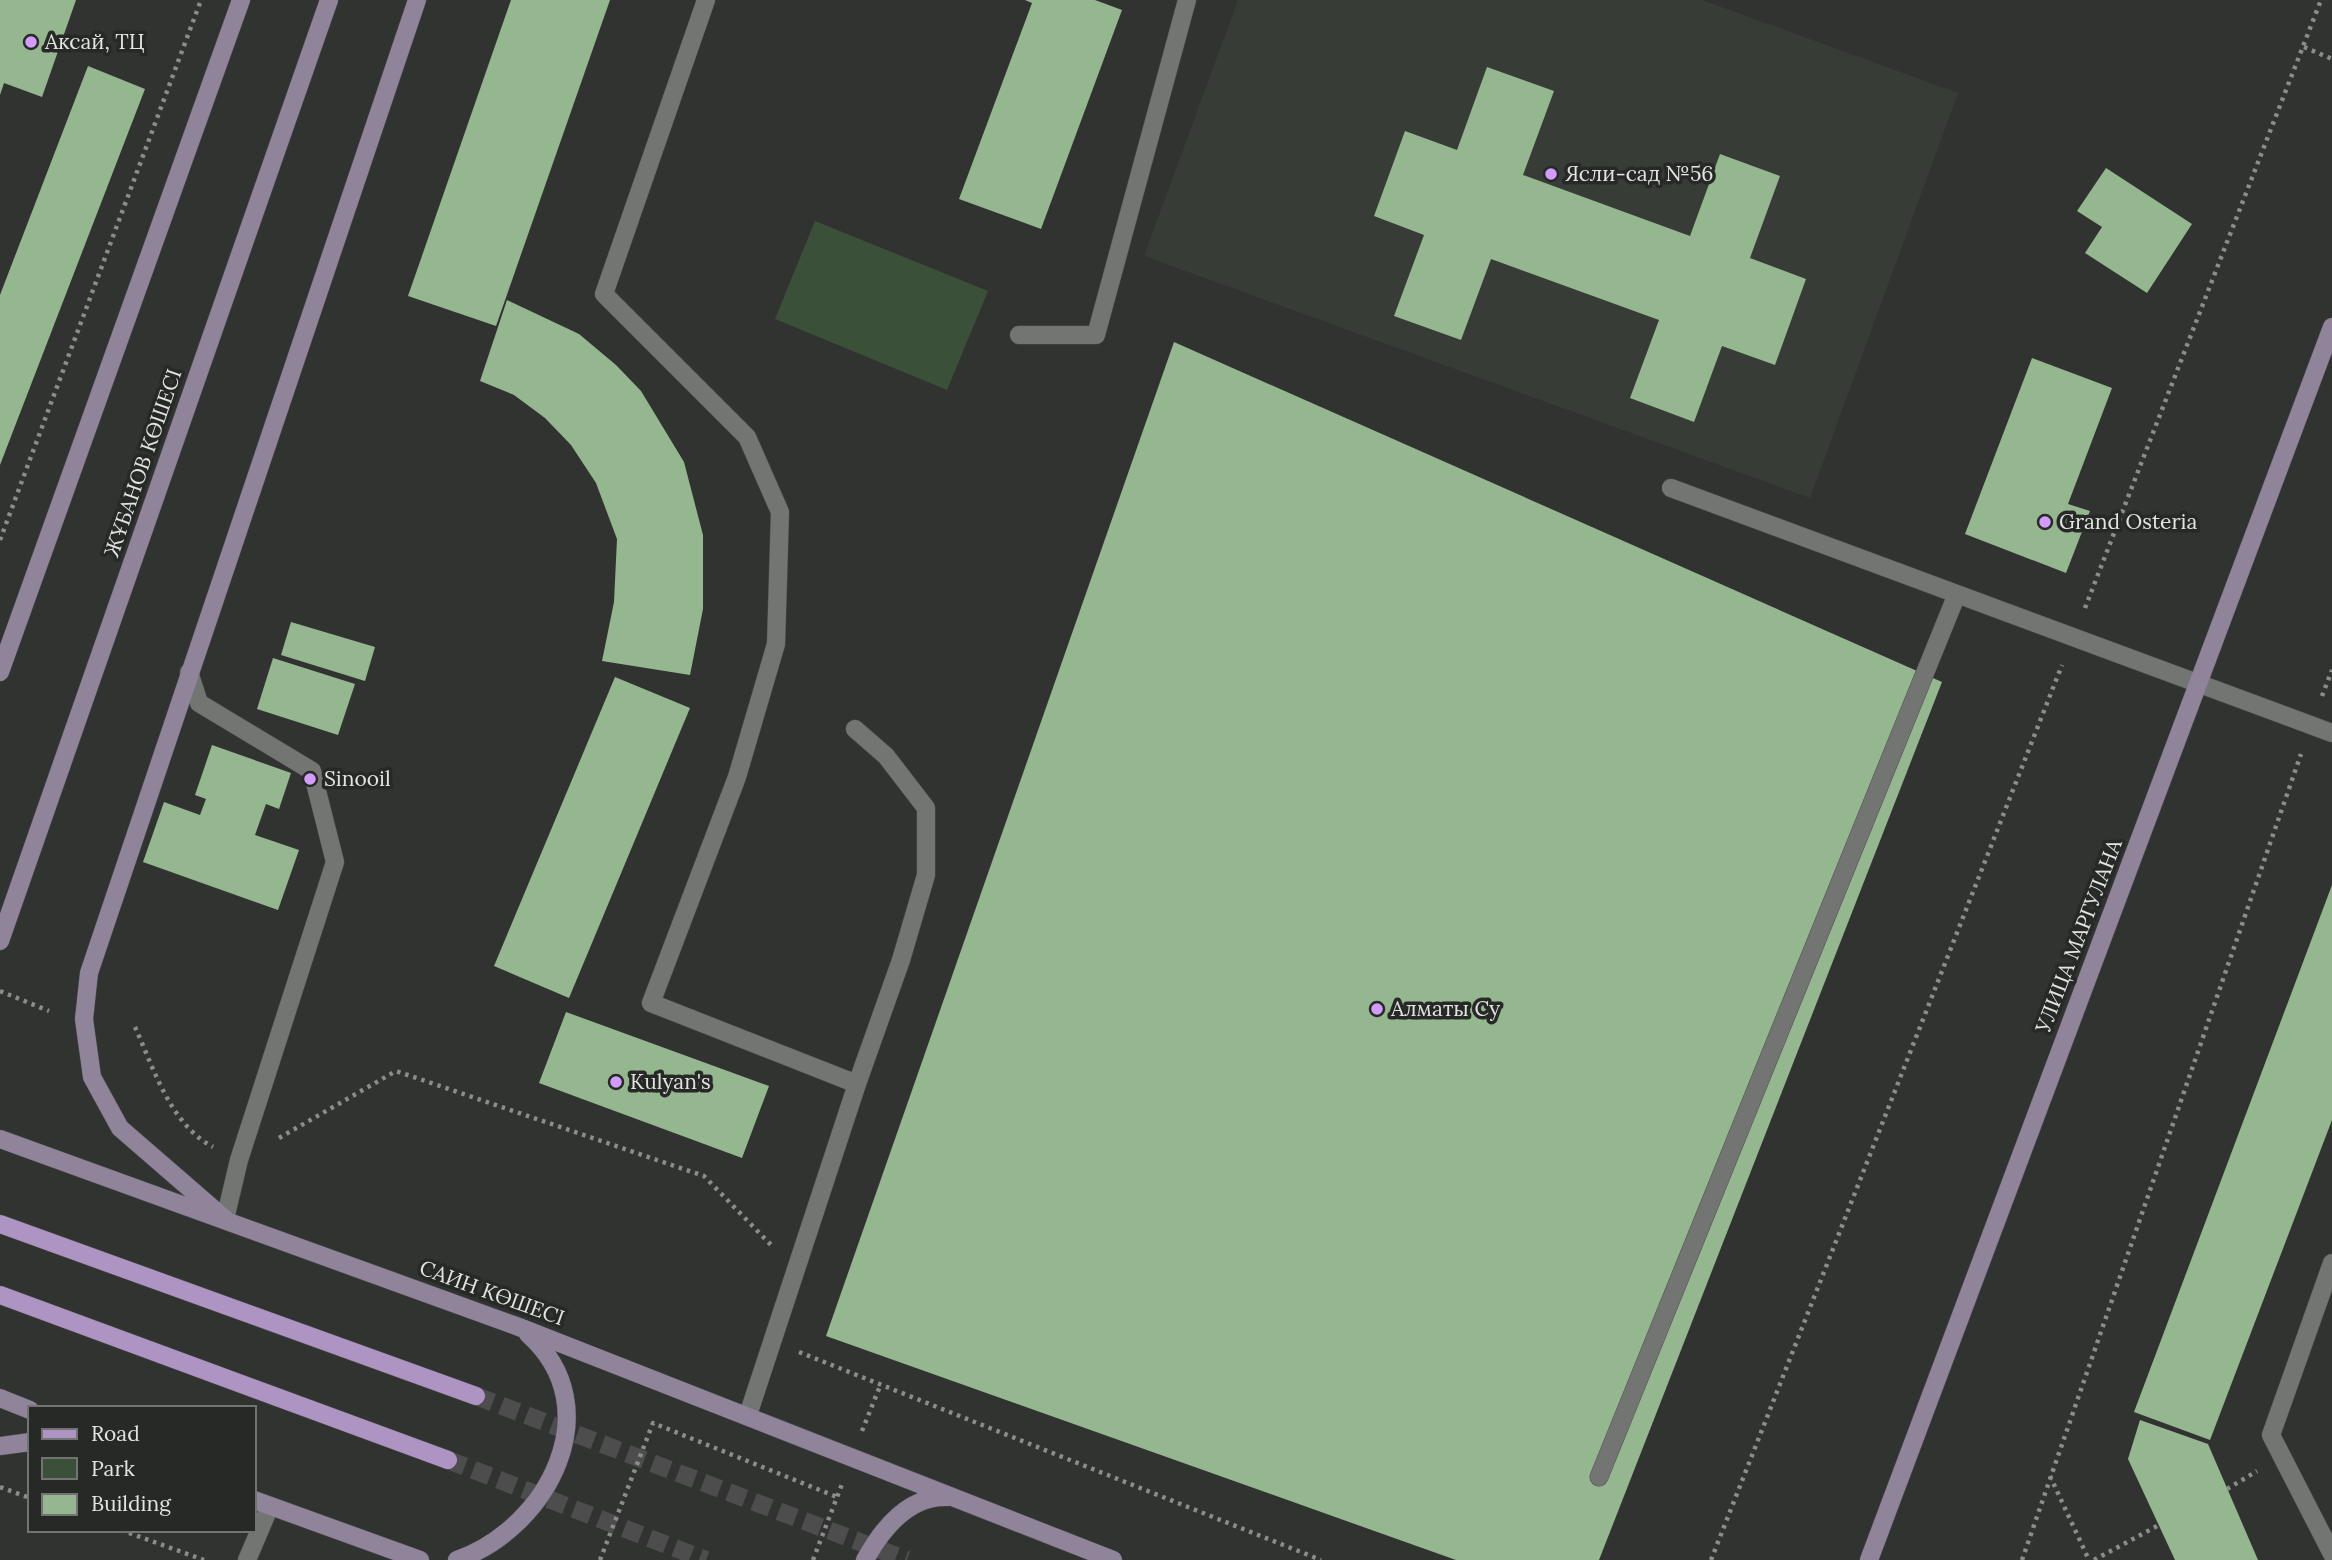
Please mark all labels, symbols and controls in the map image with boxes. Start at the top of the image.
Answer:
place label: Аксай, ТЦ [44,28,145,55]
marker: Аксай, ТЦ [23,34,39,50]
place label: Ясли-сад №56 [1565,160,1714,187]
marker: Ясли-сад №56 [1543,166,1559,182]
street label: ЖҰБАНОВ КӨШЕСІ [98,365,187,560]
place label: Grand Osteria [2059,508,2197,535]
marker: Grand Osteria [2037,514,2053,530]
place label: Sinooil [324,765,391,792]
marker: Sinooil [302,771,318,787]
street label: УЛИЦА МАРГУЛАНА [2029,834,2128,1037]
place label: Алматы Су [1390,995,1500,1022]
marker: Алматы Су [1369,1001,1385,1017]
place label: Kulyan's [630,1068,711,1095]
marker: Kulyan's [608,1074,624,1090]
street label: САИН КӨШЕСІ [416,1254,568,1331]
legend [28,1406,256,1532]
text: Road [91,1420,140,1447]
text: Park [91,1455,135,1482]
text: Building [91,1490,171,1517]

